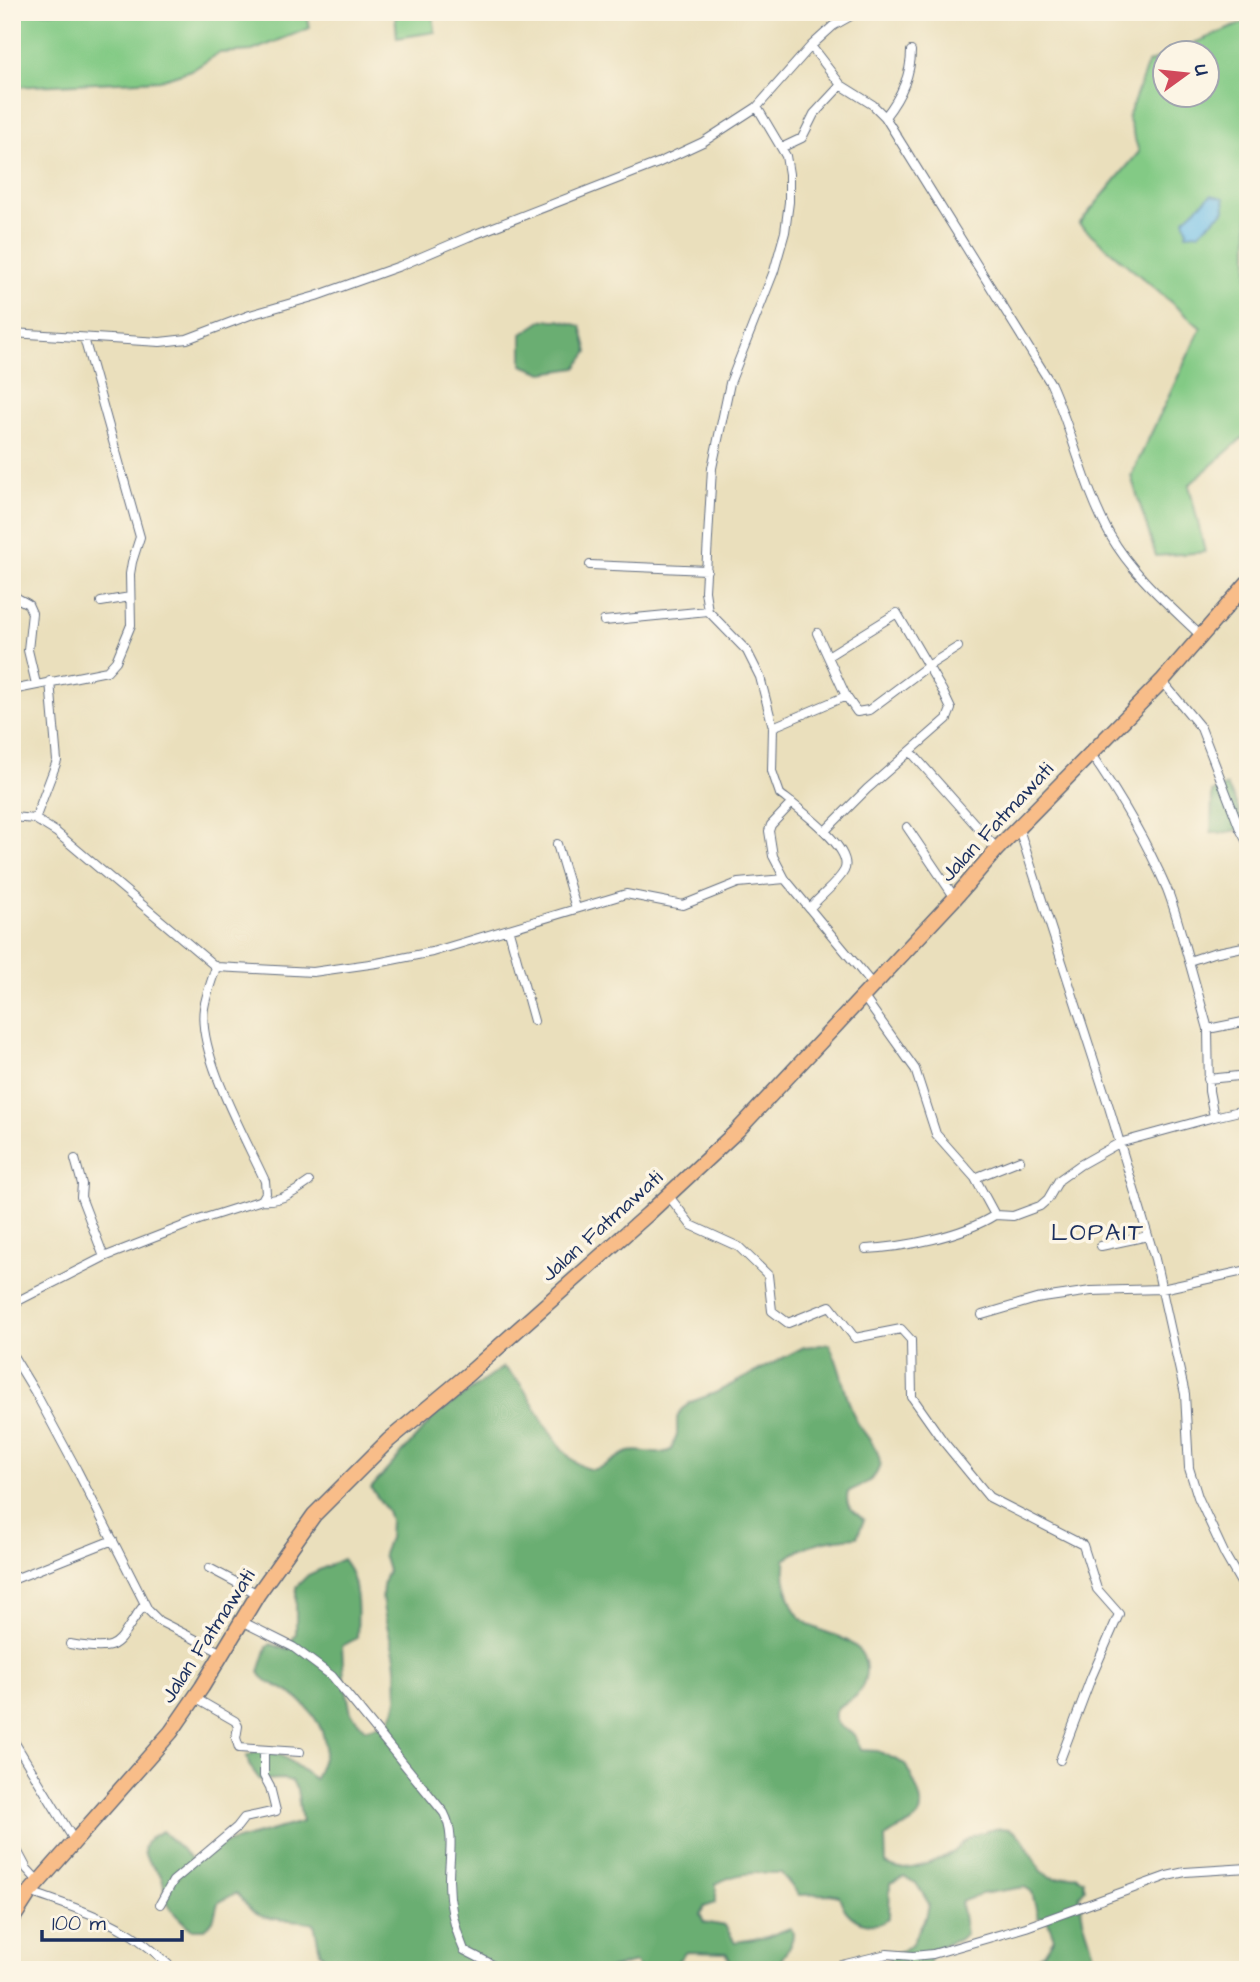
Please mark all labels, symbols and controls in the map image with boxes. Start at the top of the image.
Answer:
north arrow [1152,38,1222,108]
text: U [1187,61,1215,79]
street label: Jalan Fatmawati [934,756,1060,888]
street label: Jalan Fatmawati [535,1163,669,1289]
district label: LOPAIT [1051,1216,1145,1250]
street label: Jalan Fatmawati [154,1563,262,1709]
scale bar [42,1898,182,1942]
text: 100 m [52,1909,107,1938]

